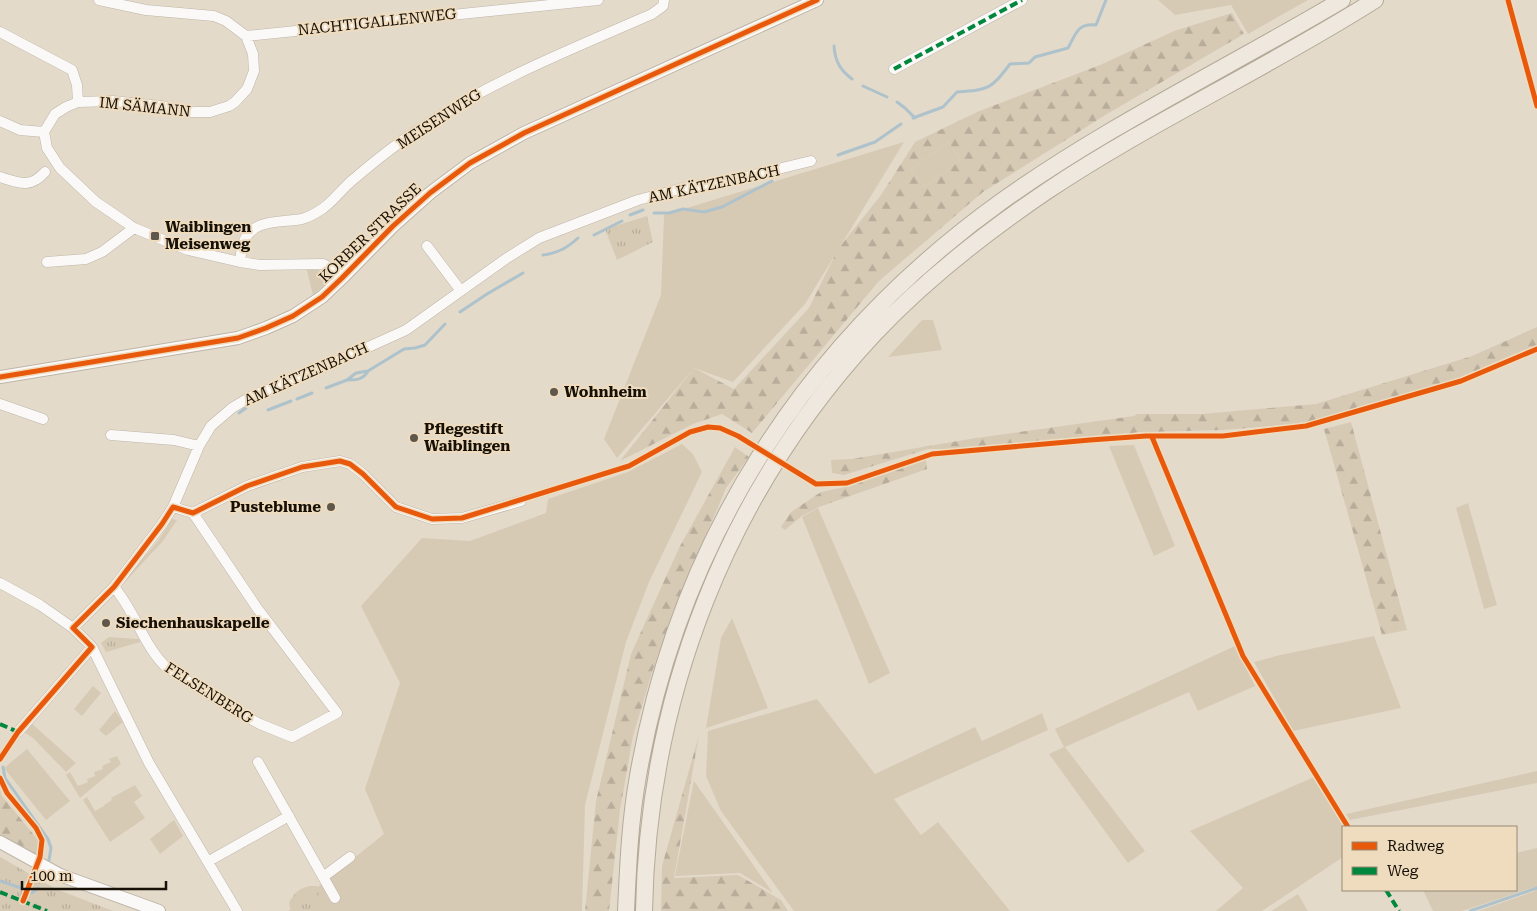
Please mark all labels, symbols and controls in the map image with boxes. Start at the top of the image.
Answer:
street label: NACHTIGALLENWEG [297,5,458,39]
street label: MEISENWEG [394,85,485,153]
street label: IM SÄMANN [98,93,192,121]
street label: AM KÄTZENBACH [647,161,781,207]
street label: KORBER STRASSE [315,180,425,286]
place label: Waiblingen Meisenweg [165,218,251,253]
marker: Waiblingen Meisenweg [149,230,161,242]
street label: AM KÄTZENBACH [241,338,371,410]
place label: Wohnheim [564,383,647,401]
marker: Wohnheim [548,386,560,398]
place label: Pflegestift Waiblingen [424,420,510,455]
marker: Pflegestift Waiblingen [408,432,420,444]
place label: Pusteblume [230,498,321,516]
marker: Pusteblume [325,501,337,513]
place label: Siechenhauskapelle [116,614,270,632]
marker: Siechenhauskapelle [100,617,112,629]
street label: FELSENBERG [162,659,257,727]
legend [1342,826,1517,891]
text: Radweg [1387,837,1444,855]
scale bar [22,858,166,890]
text: Weg [1387,862,1419,880]
text: 100 m [30,867,73,885]

